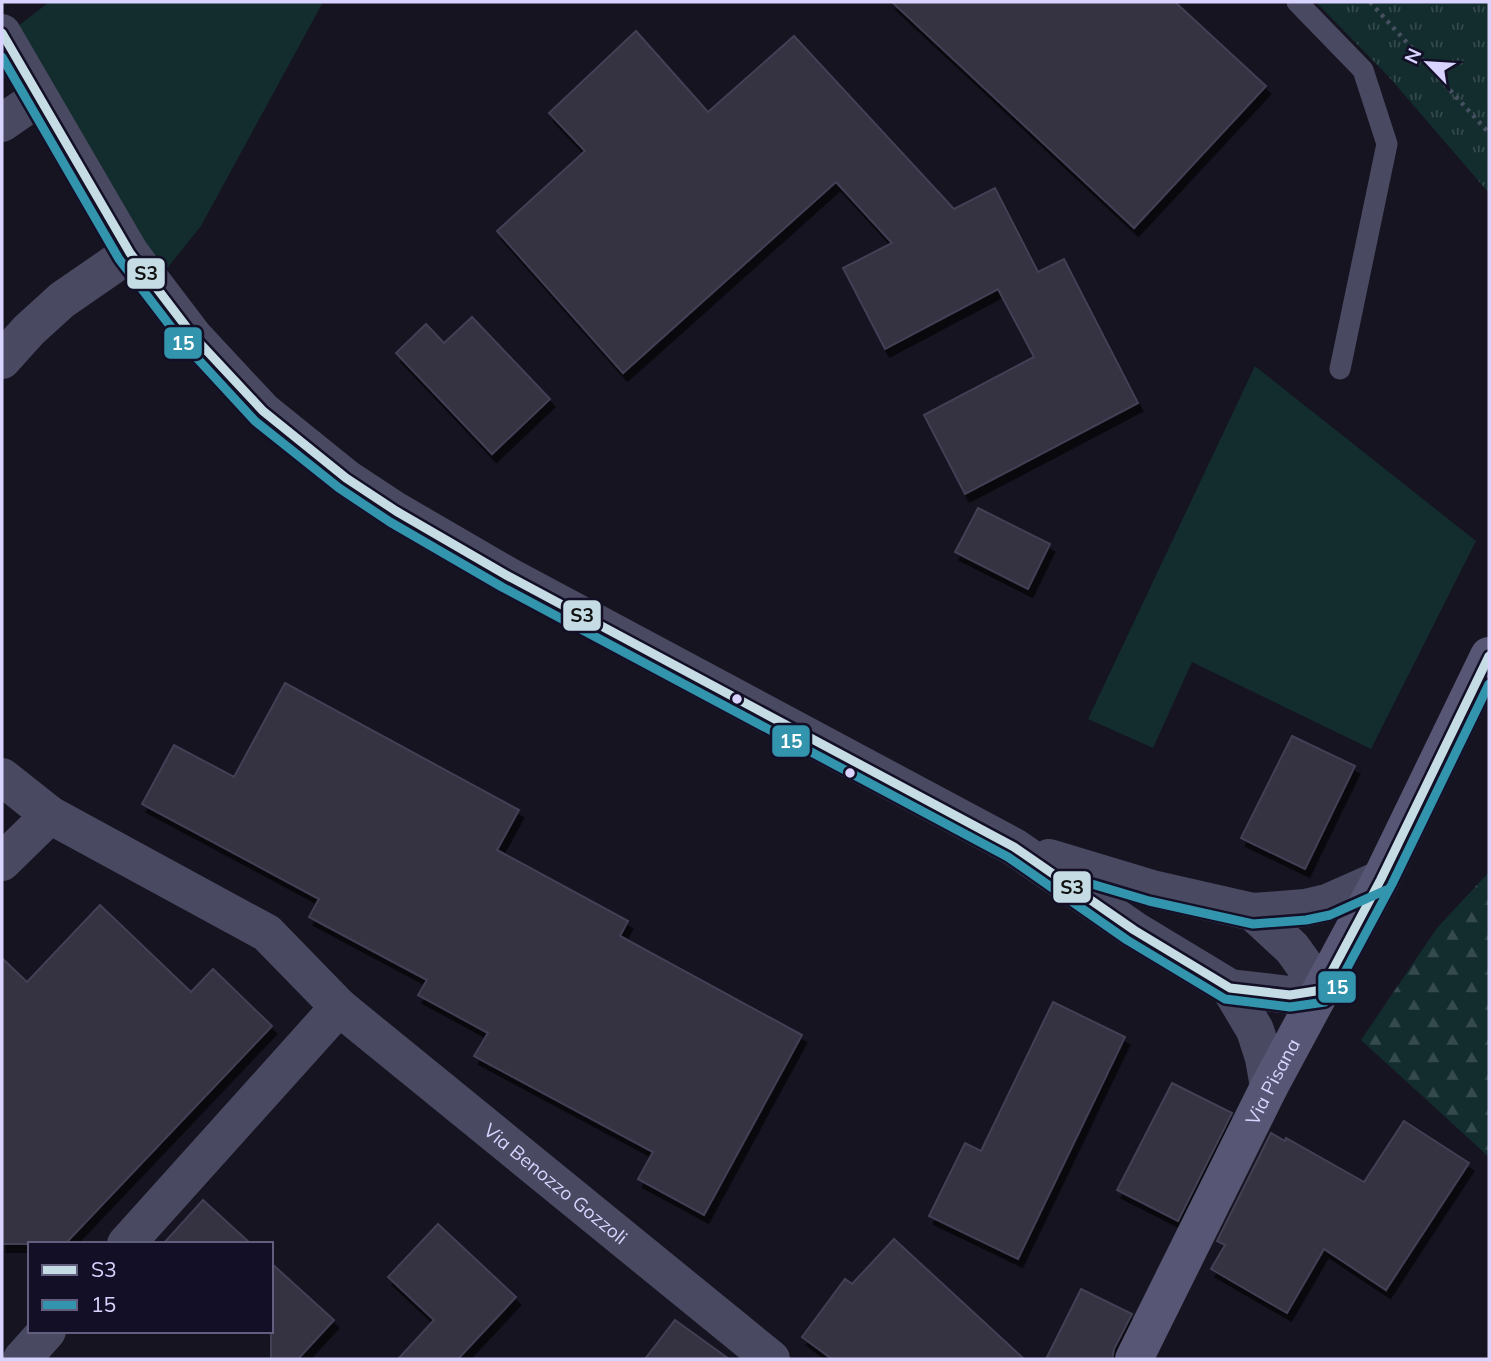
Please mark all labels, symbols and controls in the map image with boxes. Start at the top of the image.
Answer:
north arrow [1393,28,1463,98]
text: N [1399,44,1427,67]
line badge: S3 [126,257,166,290]
text: S3 [134,261,158,285]
line badge: 15 [163,326,203,360]
text: 15 [172,331,194,355]
line badge: S3 [562,599,602,632]
text: S3 [570,603,594,627]
unlabelled marker [730,692,744,706]
line badge: 15 [771,724,811,758]
text: 15 [780,729,802,753]
unlabelled marker [843,766,857,780]
line badge: S3 [1052,870,1092,904]
text: S3 [1060,875,1084,899]
line badge: 15 [1317,970,1357,1004]
text: 15 [1326,975,1348,999]
street label: Via Pisana [1240,1034,1305,1129]
street label: Via Benozzo Gozzoli [479,1118,633,1249]
legend [28,1242,273,1333]
text: S3 [91,1256,117,1282]
text: 15 [91,1291,116,1317]

